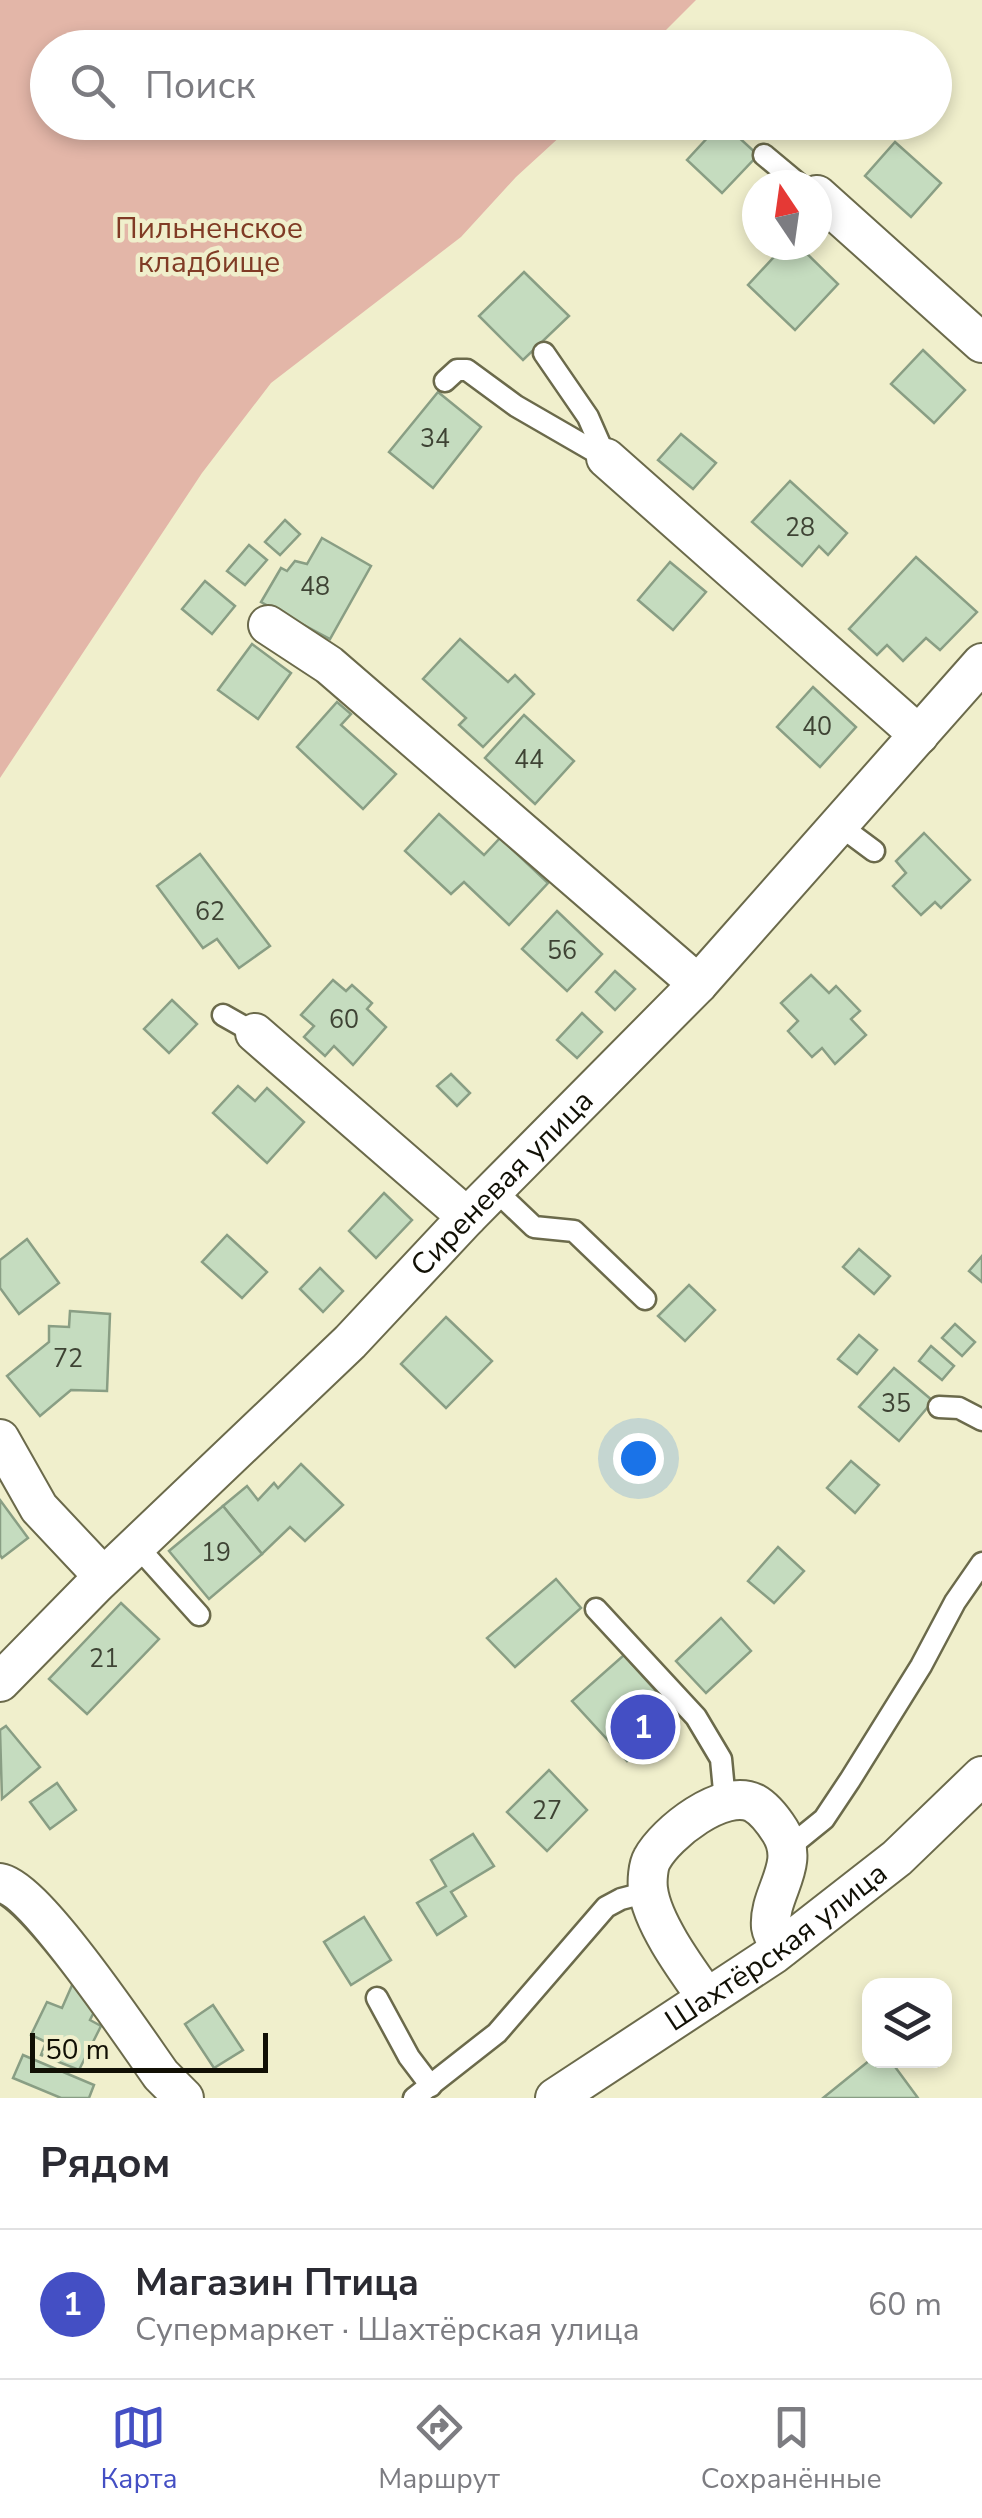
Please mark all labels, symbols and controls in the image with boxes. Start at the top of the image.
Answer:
search box [30,30,952,140]
icon: search [65,58,120,113]
text: Поиск [145,60,255,111]
north arrow [742,170,832,260]
park label: Пильненское кладбище [115,208,303,283]
house number: 34 [420,422,450,456]
house number: 28 [785,511,815,545]
house number: 48 [300,570,330,604]
house number: 40 [802,710,832,744]
house number: 44 [514,743,544,777]
house number: 62 [195,895,225,929]
house number: 56 [547,934,577,968]
house number: 60 [329,1003,359,1037]
street label: Сиреневая улица [401,1081,602,1285]
house number: 72 [53,1342,83,1376]
house number: 35 [881,1387,911,1421]
your location [613,1433,664,1484]
house number: 19 [201,1536,231,1570]
house number: 21 [89,1642,119,1676]
pin: 1 [610,1690,676,1764]
house number: 27 [532,1794,562,1828]
street label: Шахтёрская улица [657,1853,896,2041]
map controls [862,1978,952,2068]
button: layers [862,1978,952,2068]
scale bar [30,2028,268,2072]
text: 50 m [45,2031,110,2069]
text: Рядом [40,2135,170,2192]
text: Магазин Птица [135,2257,419,2308]
text: 1 [63,2283,82,2326]
text: 60 m [868,2283,942,2326]
text: Супермаркет · Шахтёрская улица [135,2308,640,2351]
tab: Карта [100,2400,178,2498]
tab: Маршрут [378,2400,500,2498]
tab: Сохранённые [701,2400,882,2498]

